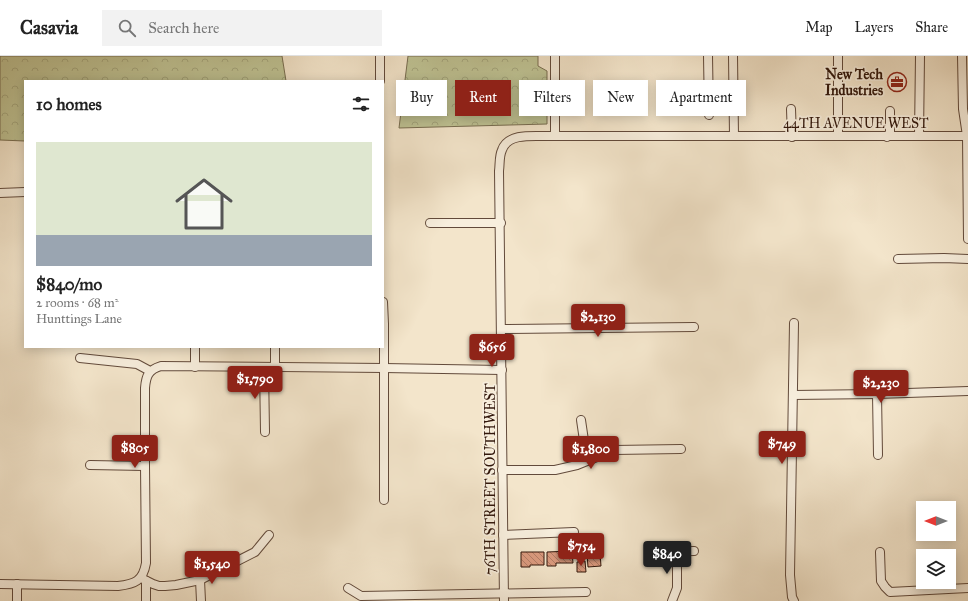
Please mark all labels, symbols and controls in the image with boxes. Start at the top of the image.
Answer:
search box [102,10,382,46]
text: Casavia [20,16,78,39]
icon: search [116,17,138,39]
text: Search here [148,19,219,37]
text: Map [805,19,833,36]
text: Layers [855,19,893,36]
text: Share [915,19,948,36]
place label: New Tech Industries [825,66,883,99]
office icon: New Tech Industries [886,71,908,93]
chip: Buy [396,80,447,116]
chip: Rent [455,80,511,116]
chip: Filters [519,80,585,116]
chip: New [593,80,648,116]
chip: Apartment [656,80,746,116]
icon: filters [350,93,372,115]
text: 10 homes [36,94,102,115]
street label: 44TH AVENUE WEST [783,115,929,132]
icon: home [168,168,240,240]
text: $840/mo [36,274,102,295]
text: 2 rooms · 68 m² [36,295,118,311]
pin: $2,130 [565,304,631,338]
text: $2,130 [580,309,616,325]
text: Hunttings Lane [36,311,122,327]
pin: $656 [468,334,516,368]
text: $656 [478,339,506,355]
pin: $1,790 [222,366,288,400]
pin: $2,230 [848,370,914,404]
text: $1,790 [236,371,274,387]
text: $2,230 [862,375,900,391]
street label: 76TH STREET SOUTHWEST [482,383,499,575]
pin: $749 [758,431,806,465]
pin: $805 [111,435,159,469]
pin: $1,800 [558,436,624,470]
text: $749 [768,436,796,452]
text: $805 [121,440,149,456]
text: $1,800 [572,441,610,457]
north arrow [916,501,956,541]
map controls [916,501,956,589]
pin: $754 [557,533,605,567]
text: $754 [567,538,595,554]
pin: $840 [643,541,691,575]
text: $840 [652,546,682,562]
button: layers [916,549,956,589]
pin: $1,540 [179,551,245,585]
text: $1,540 [194,556,230,572]

